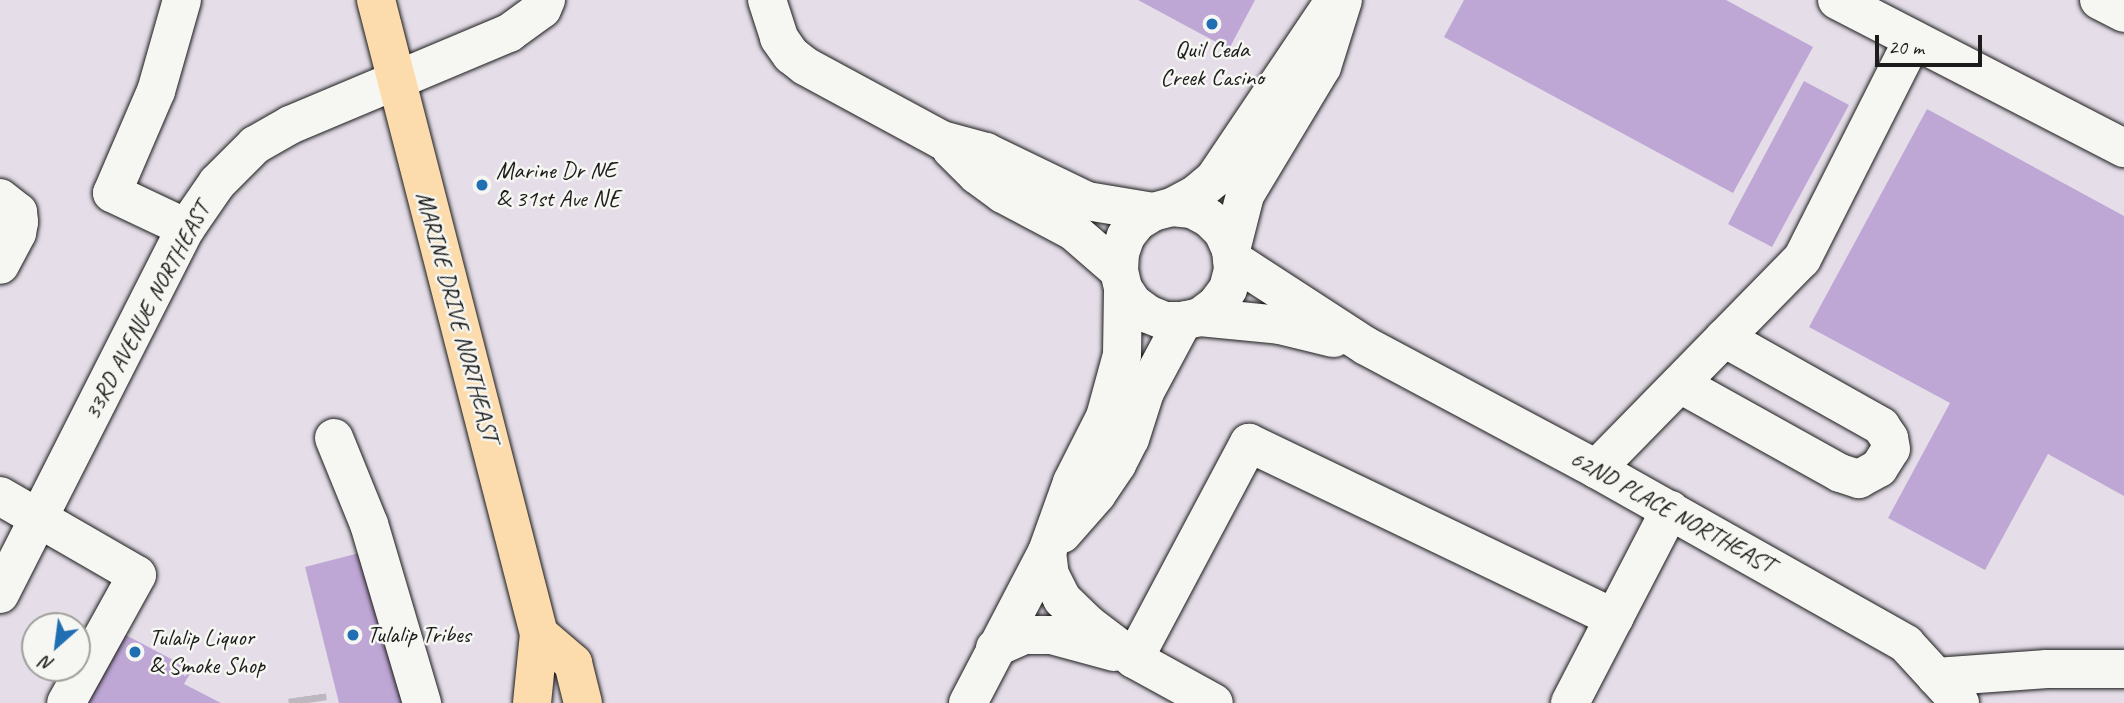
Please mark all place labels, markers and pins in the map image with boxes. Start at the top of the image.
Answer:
marker: Quil Ceda Creek Casino [1204,16,1220,32]
place label: Quil Ceda Creek Casino [1160,36,1264,92]
place label: Marine Dr NE & 31st Ave NE [496,157,619,213]
marker: Marine Dr NE & 31st Ave NE [474,177,490,193]
place label: Tulalip Tribes [367,621,471,649]
place label: Tulalip Liquor & Smoke Shop [149,624,266,680]
marker: Tulalip Tribes [345,627,361,643]
marker: Tulalip Liquor & Smoke Shop [127,644,143,660]

